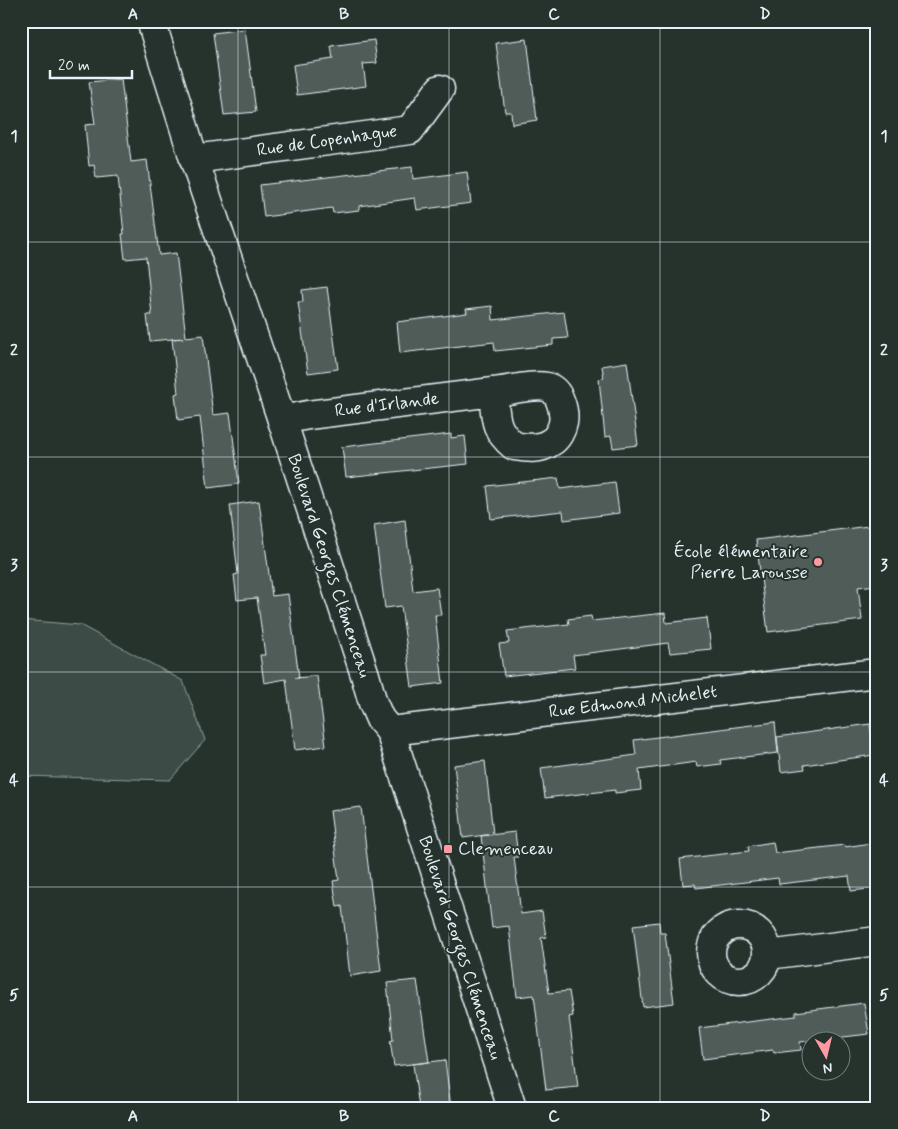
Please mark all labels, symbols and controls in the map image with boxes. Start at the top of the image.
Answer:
text: A [128,4,138,25]
text: B [339,4,349,25]
text: C [548,4,560,25]
text: D [759,4,771,25]
scale bar [50,48,132,80]
text: 20 m [58,56,90,76]
street label: Rue de Copenhague [255,119,399,164]
text: 1 [10,126,18,147]
text: 1 [880,126,888,147]
text: 2 [10,340,18,361]
text: 2 [880,340,888,361]
street label: Rue d'Irlande [334,387,440,423]
street label: Boulevard Georges Clémenceau [280,451,377,682]
place label: École élémentaire Pierre Larousse [674,540,808,585]
text: 3 [10,555,18,576]
text: 3 [880,555,888,576]
marker: École élémentaire Pierre Larousse [812,556,824,568]
street label: Rue Edmond Michelet [547,680,719,724]
text: 4 [9,770,19,791]
text: 4 [879,770,889,791]
street label: Boulevard Georges Clémenceau [411,833,508,1064]
place label: Clemenceau [458,837,553,861]
marker: Clemenceau [442,843,454,855]
text: 5 [9,985,19,1006]
text: 5 [879,985,889,1006]
north arrow [800,1032,850,1082]
text: N [822,1058,834,1077]
text: A [128,1106,138,1127]
text: B [339,1106,349,1127]
text: C [548,1106,560,1127]
text: D [759,1106,771,1127]

